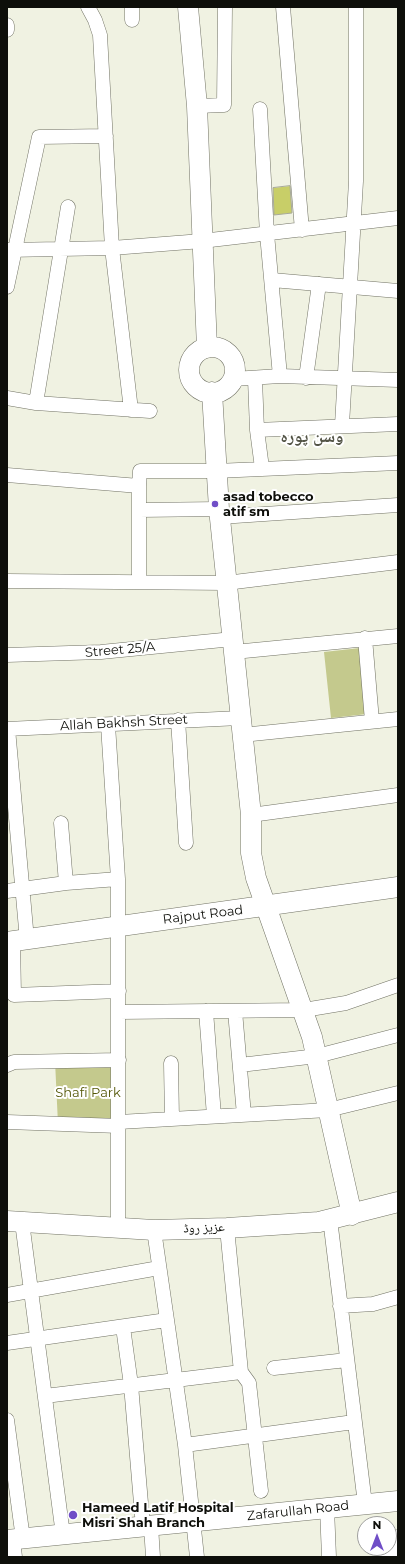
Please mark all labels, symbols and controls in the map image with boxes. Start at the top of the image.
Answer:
district label: وسن پورہ [280,427,344,447]
place label: asad tobecco atif sm [223,489,313,520]
marker: asad tobecco atif sm [210,499,220,509]
street label: Street 25/A [84,639,156,661]
street label: Allah Bakhsh Street [60,712,188,734]
street label: Rajput Road [162,902,244,928]
park label: Shafi Park [55,1085,121,1101]
street label: عزیز روڈ [183,1219,225,1237]
street label: Zafarullah Road [246,1498,350,1524]
place label: Hameed Latif Hospital Misri Shah Branch [82,1500,234,1531]
marker: Hameed Latif Hospital Misri Shah Branch [67,1509,79,1521]
north arrow [357,1516,397,1556]
text: N [373,1518,381,1532]

